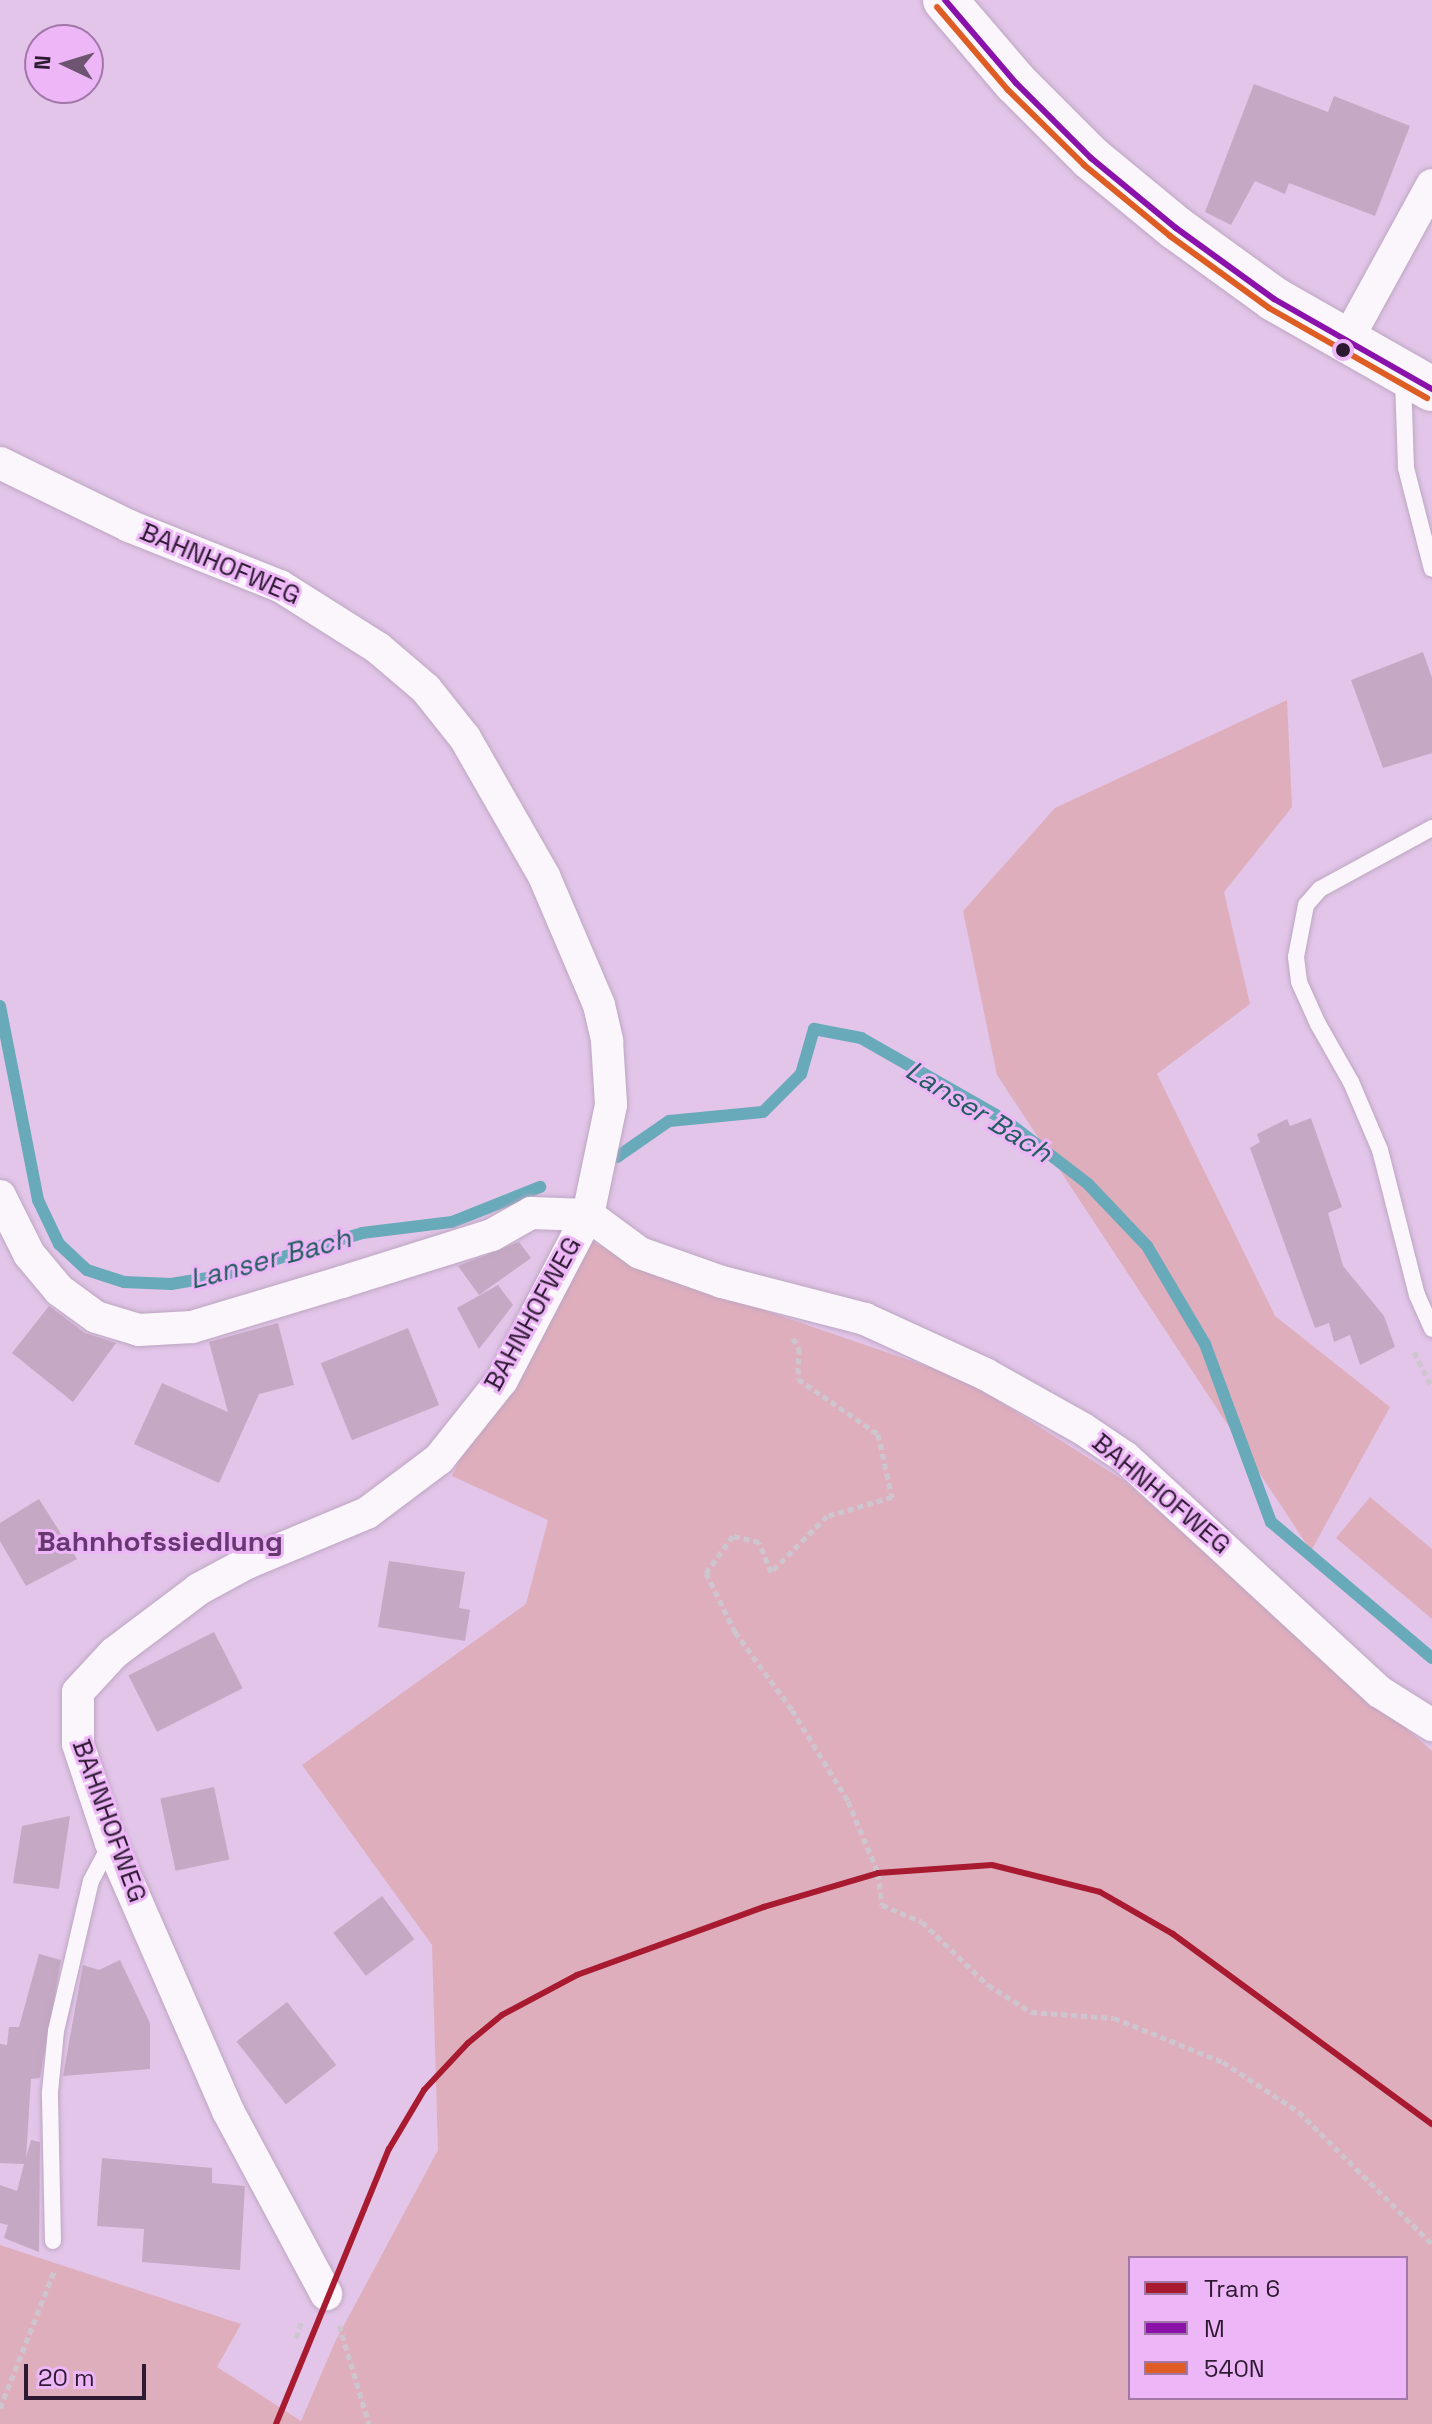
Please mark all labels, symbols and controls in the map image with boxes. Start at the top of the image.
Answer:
north arrow [24,24,104,104]
text: N [28,54,57,71]
unlabelled marker [1335,342,1351,358]
street label: BAHNHOFWEG [135,516,305,612]
water label: Lanser Bach [900,1053,1058,1169]
water label: Lanser Bach [186,1220,354,1296]
street label: BAHNHOFWEG [478,1232,588,1396]
street label: BAHNHOFWEG [1086,1427,1236,1561]
district label: Bahnhofssiedlung [37,1524,283,1558]
street label: BAHNHOFWEG [65,1735,153,1907]
legend [1128,2256,1408,2400]
text: Tram 6 [1204,2273,1280,2304]
text: M [1204,2313,1225,2344]
scale bar [28,2348,150,2398]
text: 540N [1204,2353,1265,2384]
text: 20 m [38,2362,95,2393]

